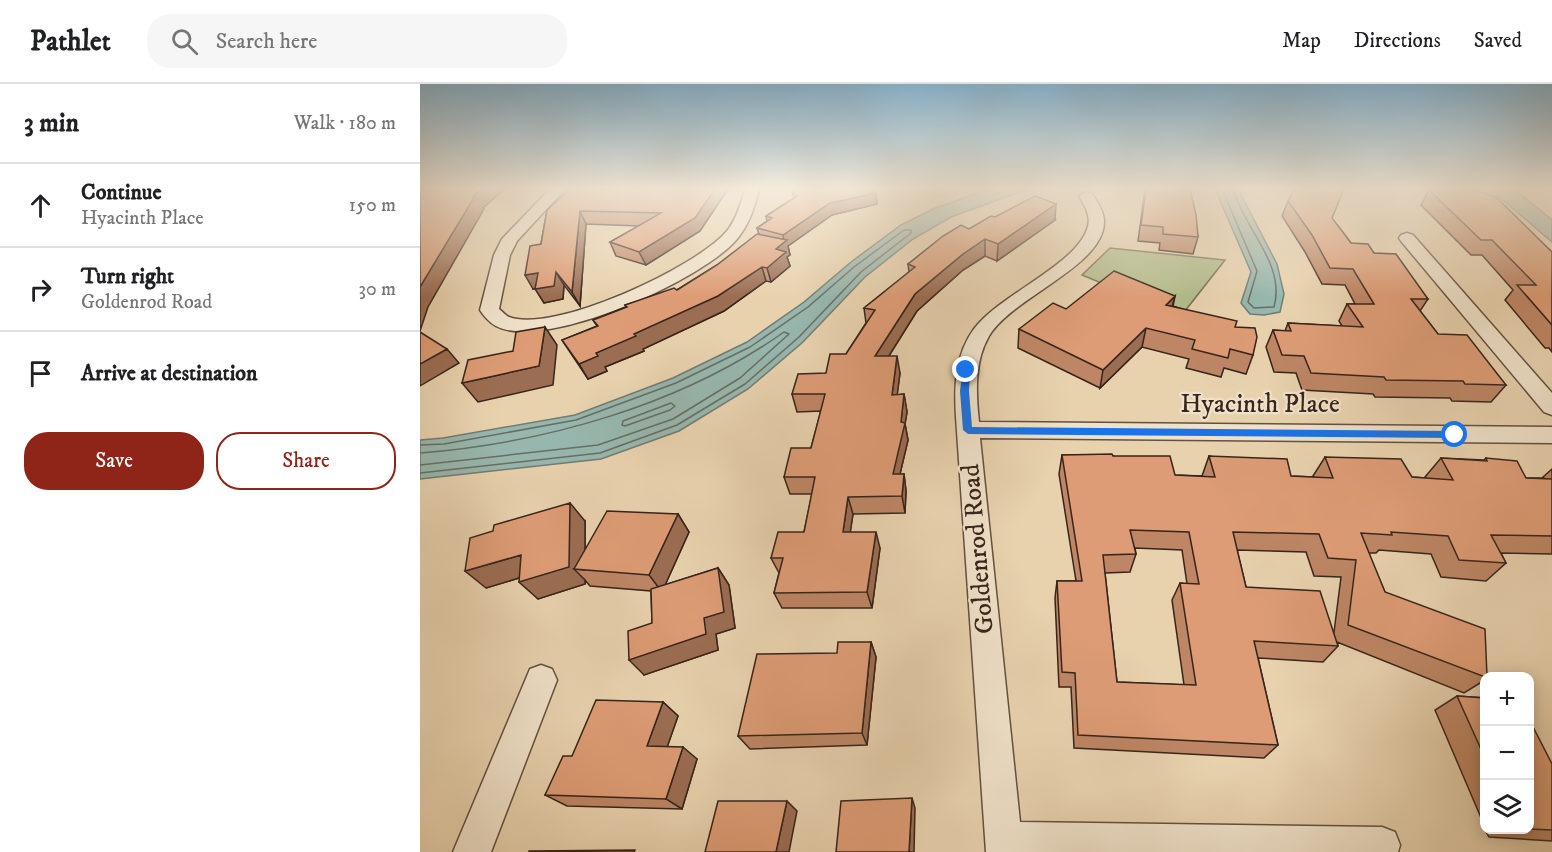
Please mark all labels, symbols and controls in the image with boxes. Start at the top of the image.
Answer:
search box [147,14,567,68]
text: Pathlet [30,24,111,59]
icon: search [168,25,201,58]
text: Search here [216,28,317,55]
text: Map [1282,28,1321,54]
text: Directions [1354,28,1441,54]
text: Saved [1474,28,1522,54]
text: 3 min [24,107,79,140]
text: Walk · 180 m [294,111,396,136]
text: Continue [81,179,162,206]
icon: ahead [24,189,57,222]
text: 150 m [349,193,396,218]
text: Hyacinth Place [81,206,204,231]
text: Turn right [81,263,174,290]
icon: right [24,273,57,306]
text: 30 m [358,277,396,302]
text: Goldenrod Road [81,290,212,315]
route end [952,356,978,382]
icon: arrive [24,357,57,390]
text: Arrive at destination [81,360,258,387]
street label: Hyacinth Place [1180,388,1340,421]
route start [1441,421,1467,447]
button: Save [24,432,204,490]
button: Share [216,432,396,490]
street label: Goldenrod Road [954,463,1002,635]
map controls [1480,672,1534,834]
button: + [1480,672,1534,726]
button: − [1480,726,1534,780]
button: layers [1480,780,1534,834]

